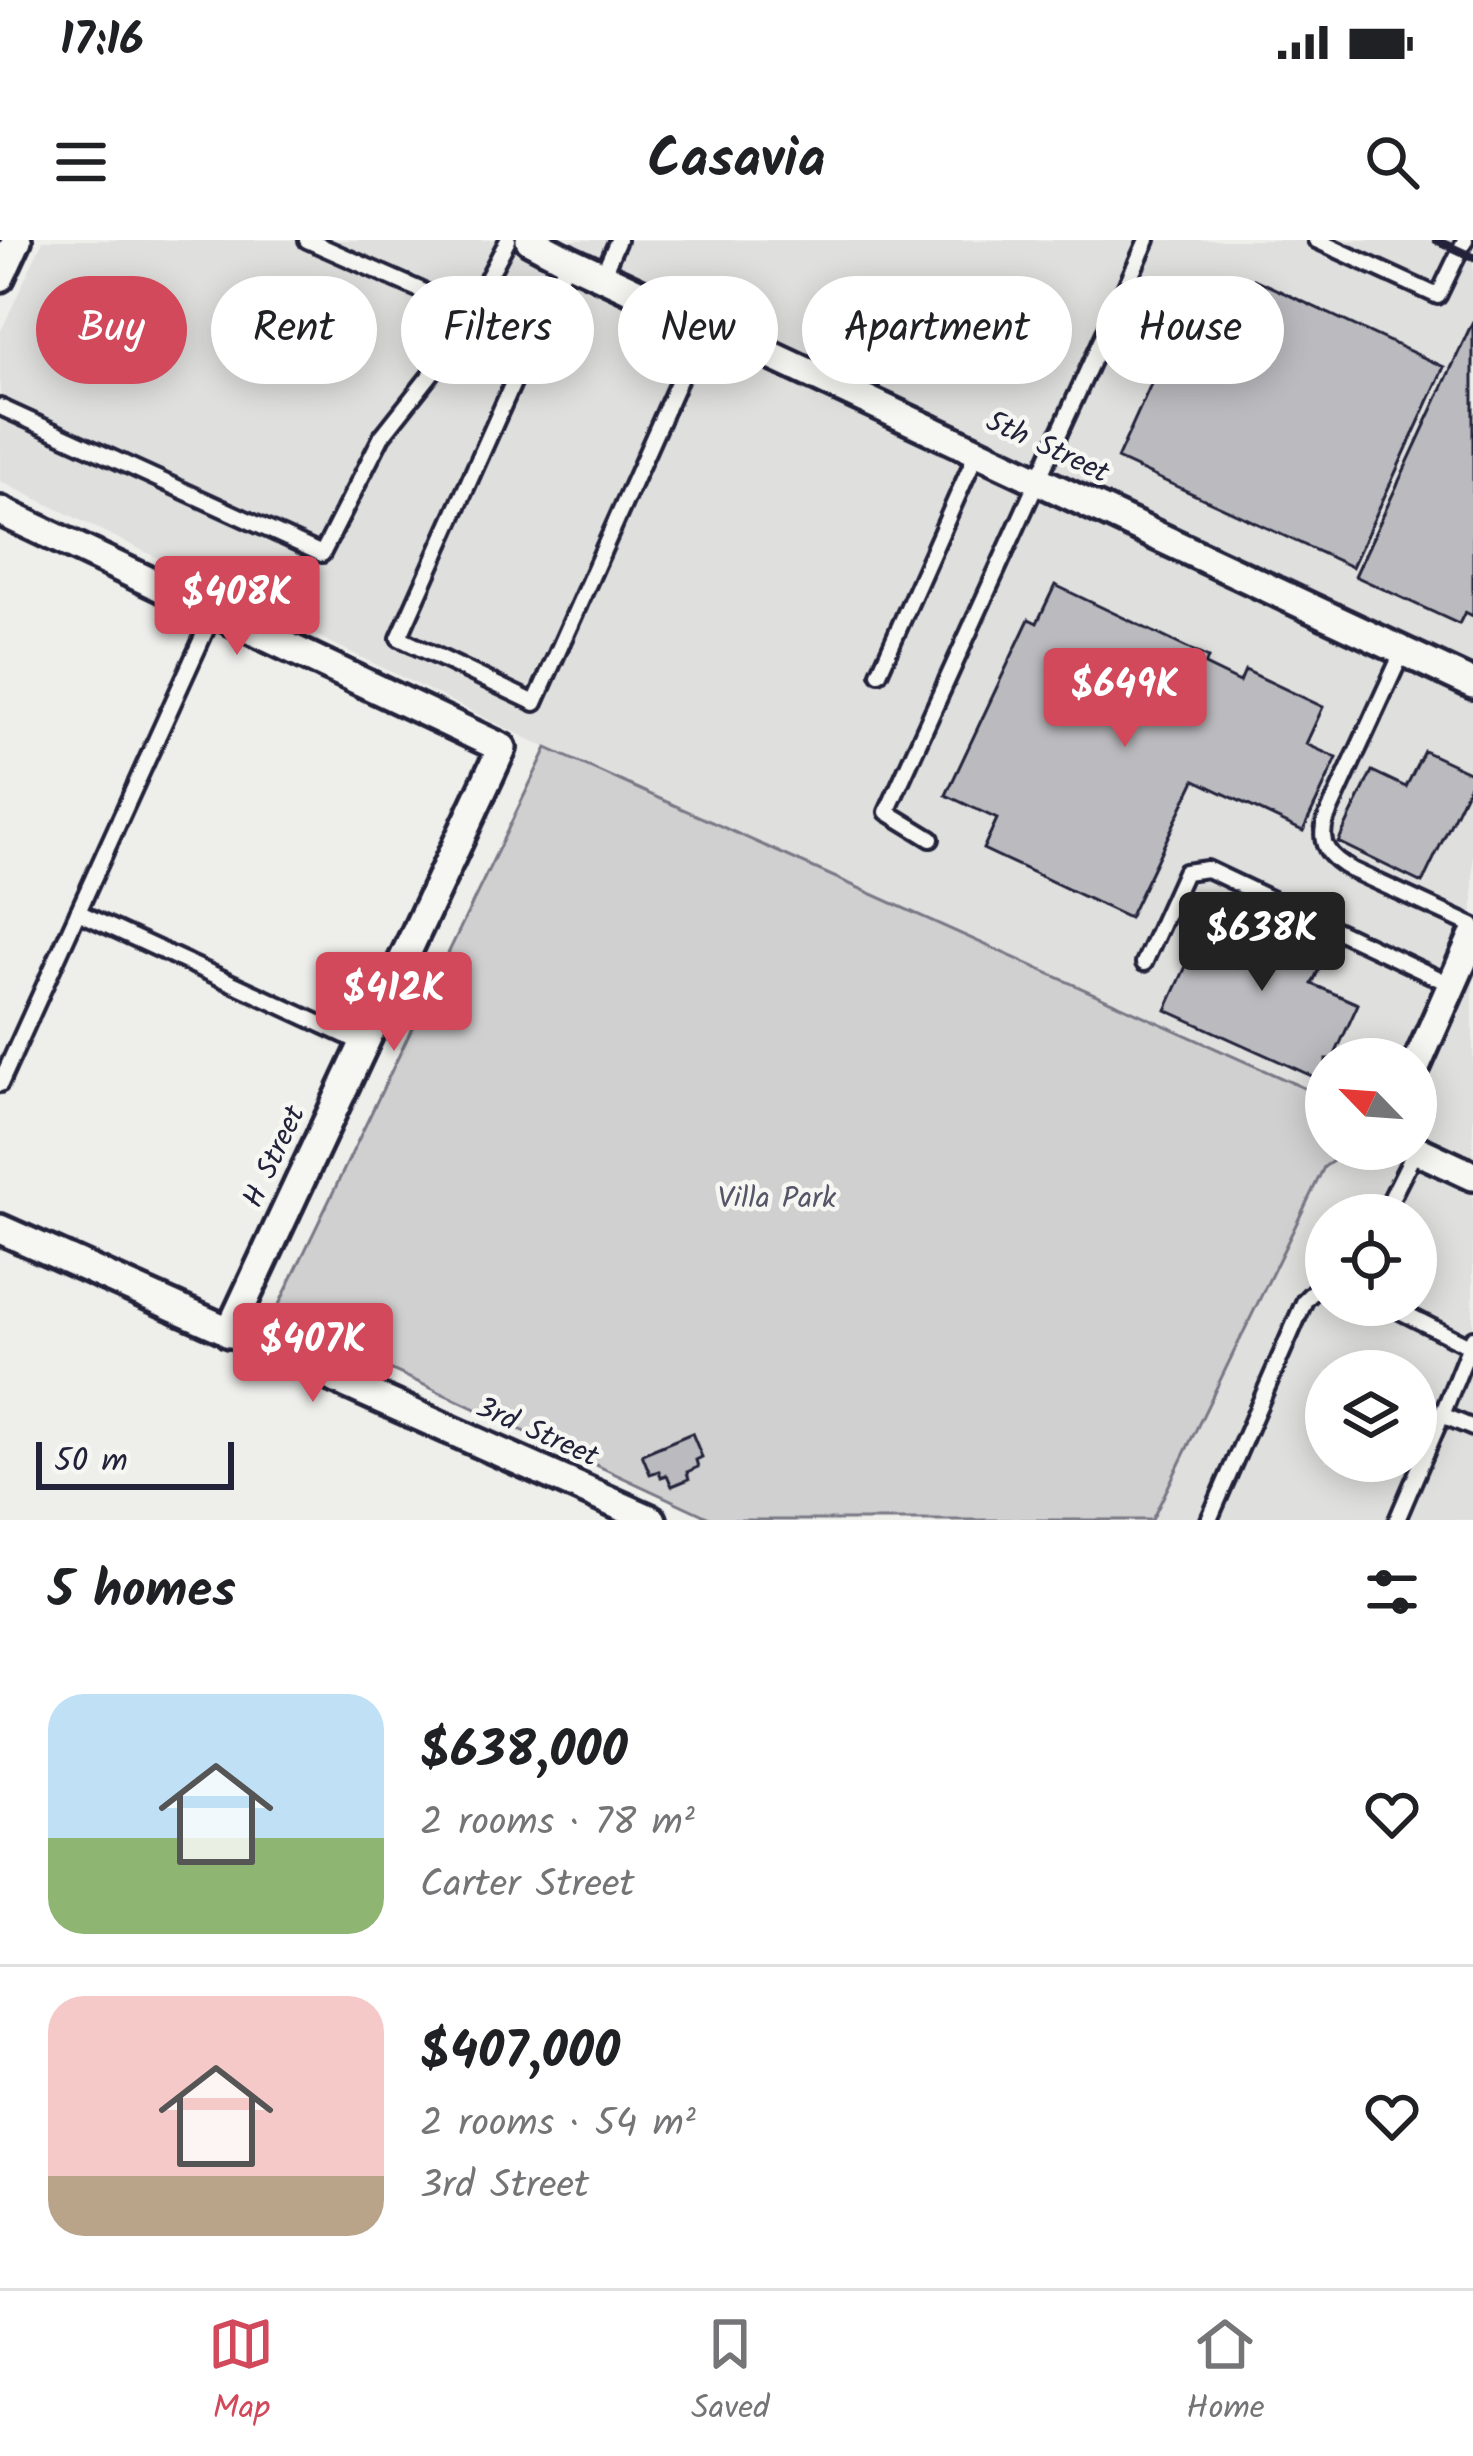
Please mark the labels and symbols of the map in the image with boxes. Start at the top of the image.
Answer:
street label: 5th Street [977,398,1117,498]
pin: $408K [153,556,321,658]
pin: $649K [1041,648,1209,750]
pin: $638K [1178,892,1346,994]
pin: $412K [310,952,478,1054]
north arrow [1305,1038,1437,1170]
street label: H Street [230,1097,320,1216]
park label: Villa Park [718,1175,837,1223]
pin: $407K [229,1303,397,1405]
street label: 3rd Street [468,1385,607,1482]
scale bar [36,1436,234,1489]

